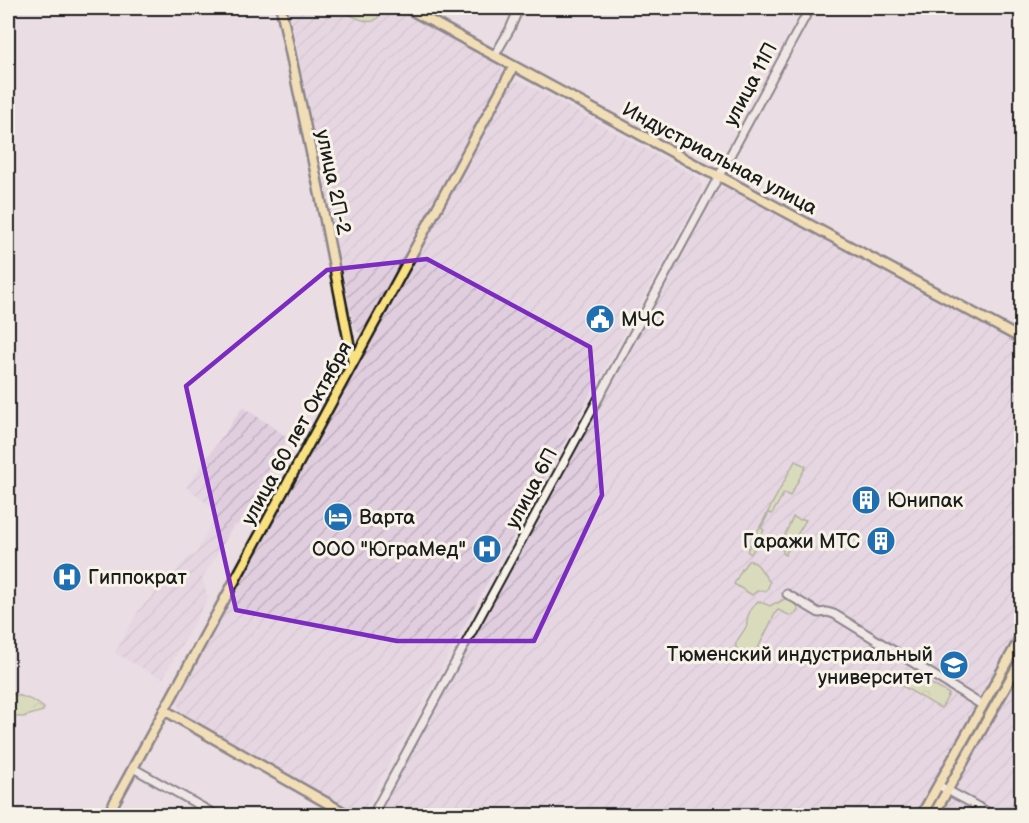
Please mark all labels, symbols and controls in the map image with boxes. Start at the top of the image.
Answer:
street label: улица 11П [719,39,783,130]
street label: Индустриальная улица [618,97,821,221]
street label: улица 2П-2 [310,128,356,237]
public building icon: МЧС [584,303,616,335]
place label: МЧС [621,308,665,332]
street label: улица 60 лет Октября [236,338,357,529]
street label: улица 6П [501,444,563,533]
building icon: Юнипак [850,484,882,516]
place label: Юнипак [887,489,963,513]
hotel icon: Варта [322,501,354,533]
place label: Варта [359,506,415,530]
building icon: Гаражи МТС [865,525,897,557]
place label: Гаражи МТС [743,530,860,554]
hospital icon: ООО "ЮграМед" [471,533,503,565]
place label: ООО "ЮграМед" [312,538,466,562]
hospital icon: Гиппократ [51,561,83,593]
place label: Гиппократ [88,566,188,590]
place label: Тюменский индустриальный университет [667,643,934,690]
school or university icon: Тюменский индустриальный университет [938,649,970,681]

